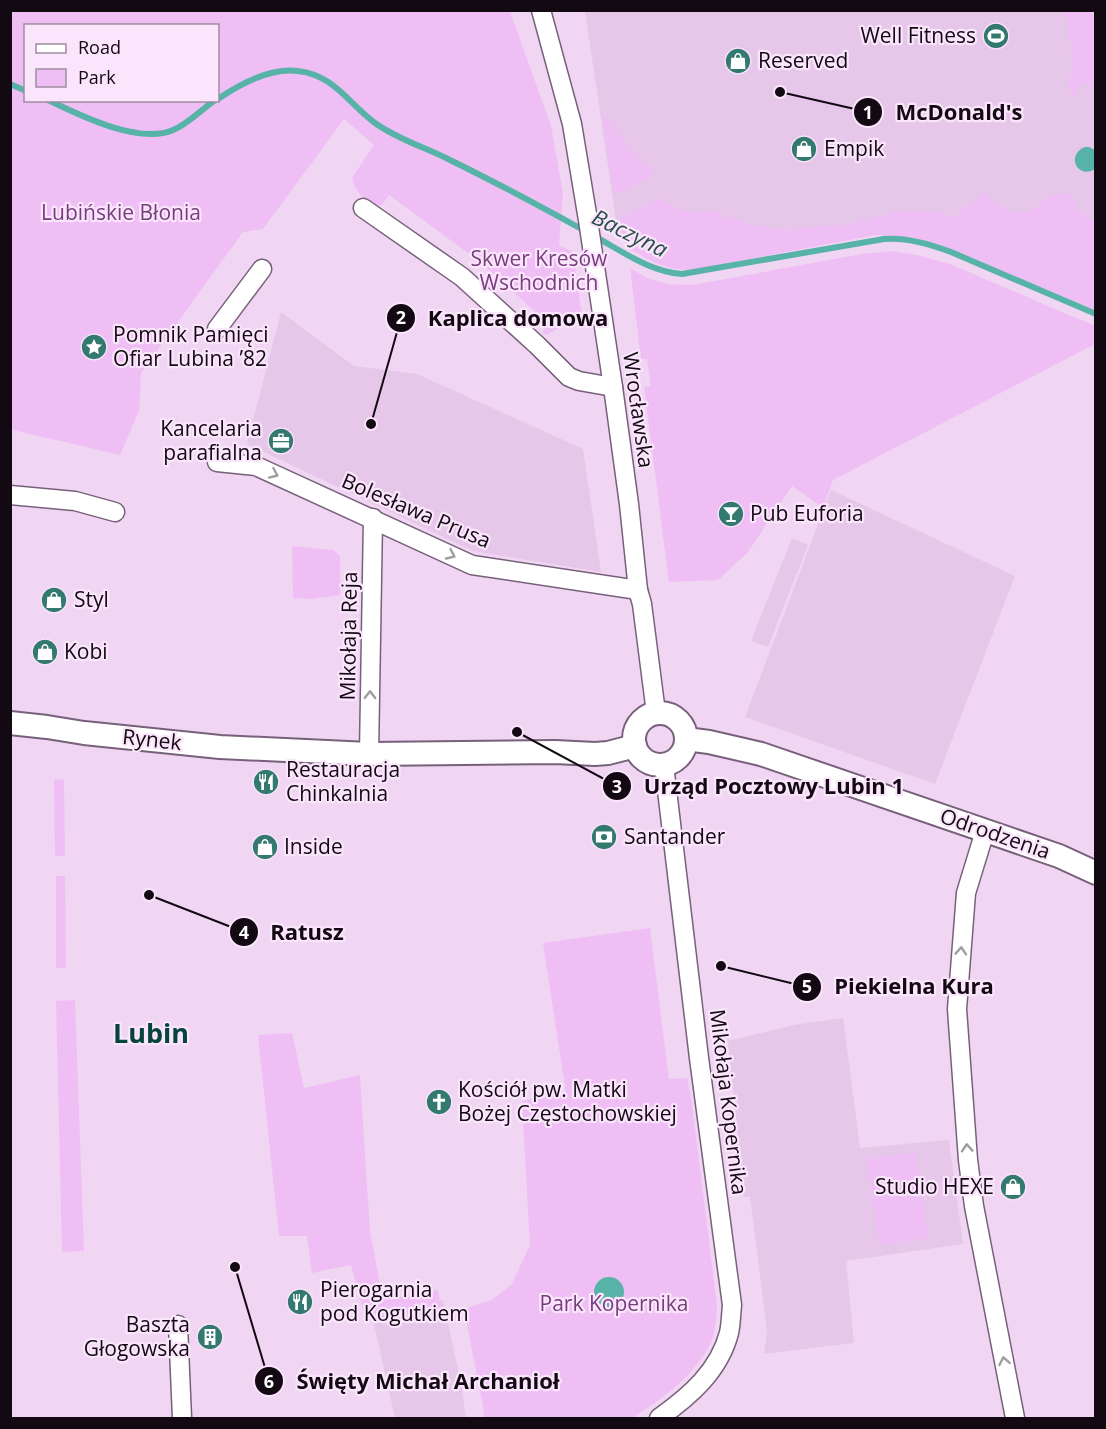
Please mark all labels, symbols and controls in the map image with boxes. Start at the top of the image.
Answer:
place label: Well Fitness [860,21,976,49]
sports icon: Well Fitness [981,21,1011,51]
legend [24,24,219,102]
text: Road [78,35,121,59]
shop icon: Reserved [723,46,753,76]
place label: Reserved [758,46,848,74]
text: Park [78,65,116,89]
callout: McDonald's [853,92,1034,132]
text: McDonald's [895,96,1023,126]
text: 1 [863,100,873,124]
shop icon: Empik [789,134,819,164]
place label: Empik [824,134,884,162]
park label: Lubińskie Błonia [41,198,201,226]
water label: Baczyna [588,201,673,263]
park label: Skwer Kresów Wschodnich [471,244,608,296]
callout: Kaplica domowa [386,298,620,338]
text: Kaplica domowa [428,302,608,332]
text: 2 [396,305,406,329]
place label: Pomnik Pamięci Ofiar Lubina ’82 [113,320,269,372]
place icon: Pomnik Pamięci Ofiar Lubina ’82 [79,332,109,362]
street label: Wrocławska [617,350,661,470]
place label: Kancelaria parafialna [160,414,262,466]
office icon: Kancelaria parafialna [266,426,296,456]
street label: Bolesława Prusa [338,466,495,554]
one-way arrow [267,467,278,479]
bar icon: Pub Euforia [716,499,746,529]
place label: Pub Euforia [750,499,864,527]
one-way arrow [445,547,456,559]
street label: Mikołaja Reja [333,571,363,701]
shop icon: Styl [39,585,69,615]
place label: Styl [74,585,109,613]
shop icon: Kobi [30,637,60,667]
place label: Kobi [64,637,108,665]
one-way arrow [364,691,376,700]
street label: Rynek [121,722,183,756]
place label: Restauracja Chinkalnia [286,755,400,807]
callout: Urząd Pocztowy Lubin 1 [602,766,917,806]
restaurant icon: Restauracja Chinkalnia [251,767,281,797]
text: Urząd Pocztowy Lubin 1 [644,770,904,800]
text: 3 [612,774,622,798]
street label: Odrodzenia [937,801,1054,865]
bank icon: Santander [589,822,619,852]
place label: Santander [624,822,726,850]
shop icon: Inside [250,832,280,862]
place label: Inside [284,832,343,860]
callout: Ratusz [229,912,356,952]
text: Ratusz [270,916,344,946]
text: 4 [239,920,249,944]
one-way arrow [955,947,968,956]
callout: Piekielna Kura [792,967,1006,1007]
text: Piekielna Kura [834,970,994,1000]
text: 5 [802,974,812,998]
street label: Mikołaja Kopernika [704,1007,754,1196]
district label: Lubin [113,1014,189,1051]
place label: Kościół pw. Matki Bożej Częstochowskiej [458,1075,677,1127]
church icon: Kościół pw. Matki Bożej Częstochowskiej [424,1087,454,1117]
one-way arrow [961,1144,974,1153]
place label: Studio HEXE [875,1172,994,1200]
shop icon: Studio HEXE [998,1172,1028,1202]
place label: Pierogarnia pod Kogutkiem [320,1275,469,1327]
restaurant icon: Pierogarnia pod Kogutkiem [285,1287,315,1317]
park label: Park Kopernika [540,1289,688,1317]
place label: Baszta Głogowska [84,1310,190,1362]
building icon: Baszta Głogowska [195,1322,225,1352]
one-way arrow [998,1356,1011,1366]
callout: Święty Michał Archanioł [254,1361,571,1401]
text: Święty Michał Archanioł [296,1365,560,1395]
text: 6 [264,1369,274,1393]

